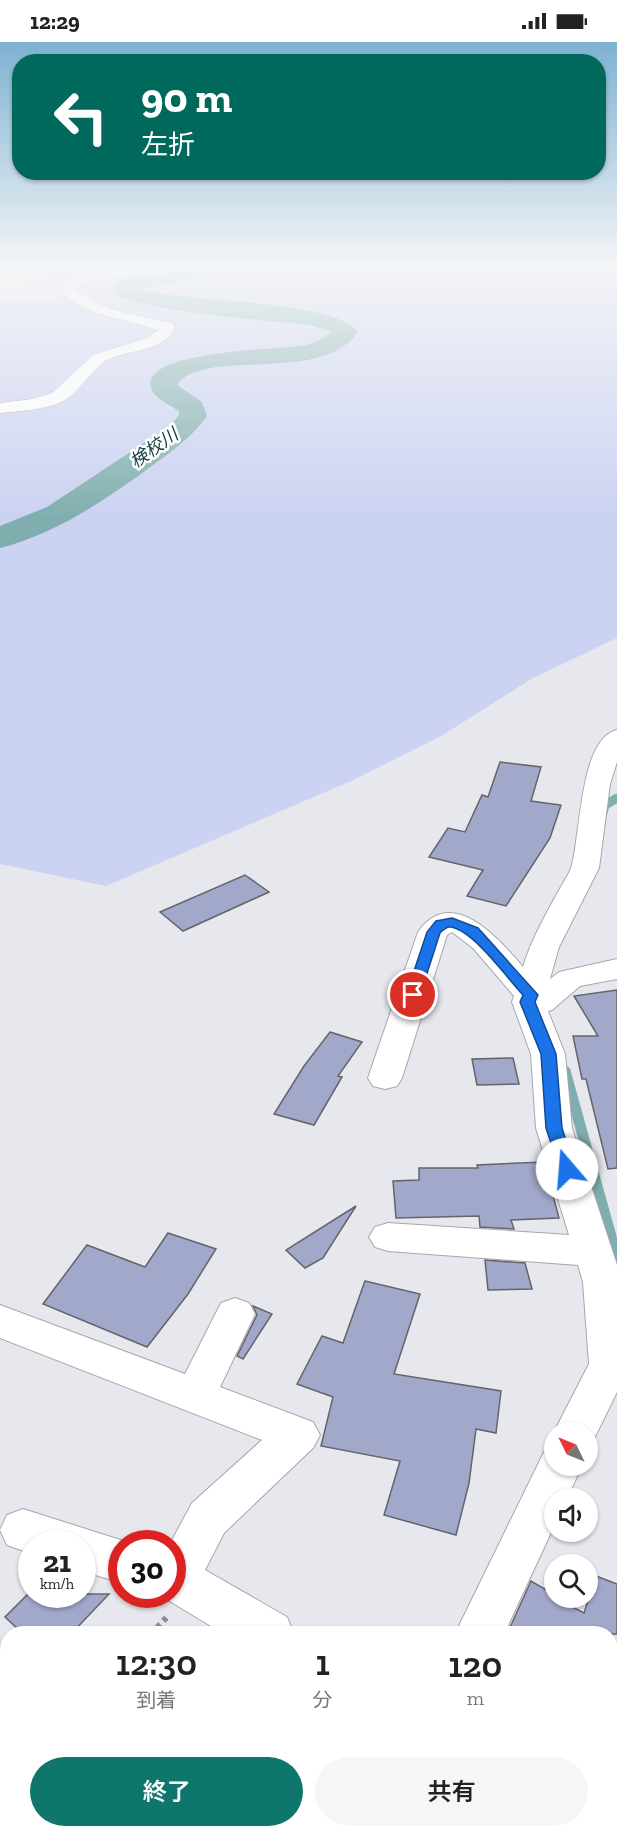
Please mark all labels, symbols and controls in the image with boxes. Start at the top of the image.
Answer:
text: 12:29 [30,8,80,35]
text: 90 m [141,72,232,123]
icon: left [42,78,120,156]
text: 左折 [141,129,195,161]
water label: 検校川 [126,422,184,472]
pin [387,969,438,1020]
icon: arrive [396,978,429,1011]
position arrow [535,1137,599,1201]
north arrow [544,1422,598,1476]
map controls [544,1422,598,1608]
button: sound [544,1488,598,1542]
speed limit sign: 30 [108,1530,186,1608]
text: 21 [43,1544,71,1580]
button: search [544,1554,598,1608]
text: km/h [40,1575,74,1593]
text: 12:30 [116,1641,197,1684]
text: 1 [315,1641,330,1684]
text: 120 [448,1643,502,1686]
text: m [467,1686,484,1710]
text: 到着 [136,1688,176,1712]
text: 分 [313,1688,333,1712]
button: 終了 [30,1757,303,1826]
button: 共有 [315,1757,588,1826]

